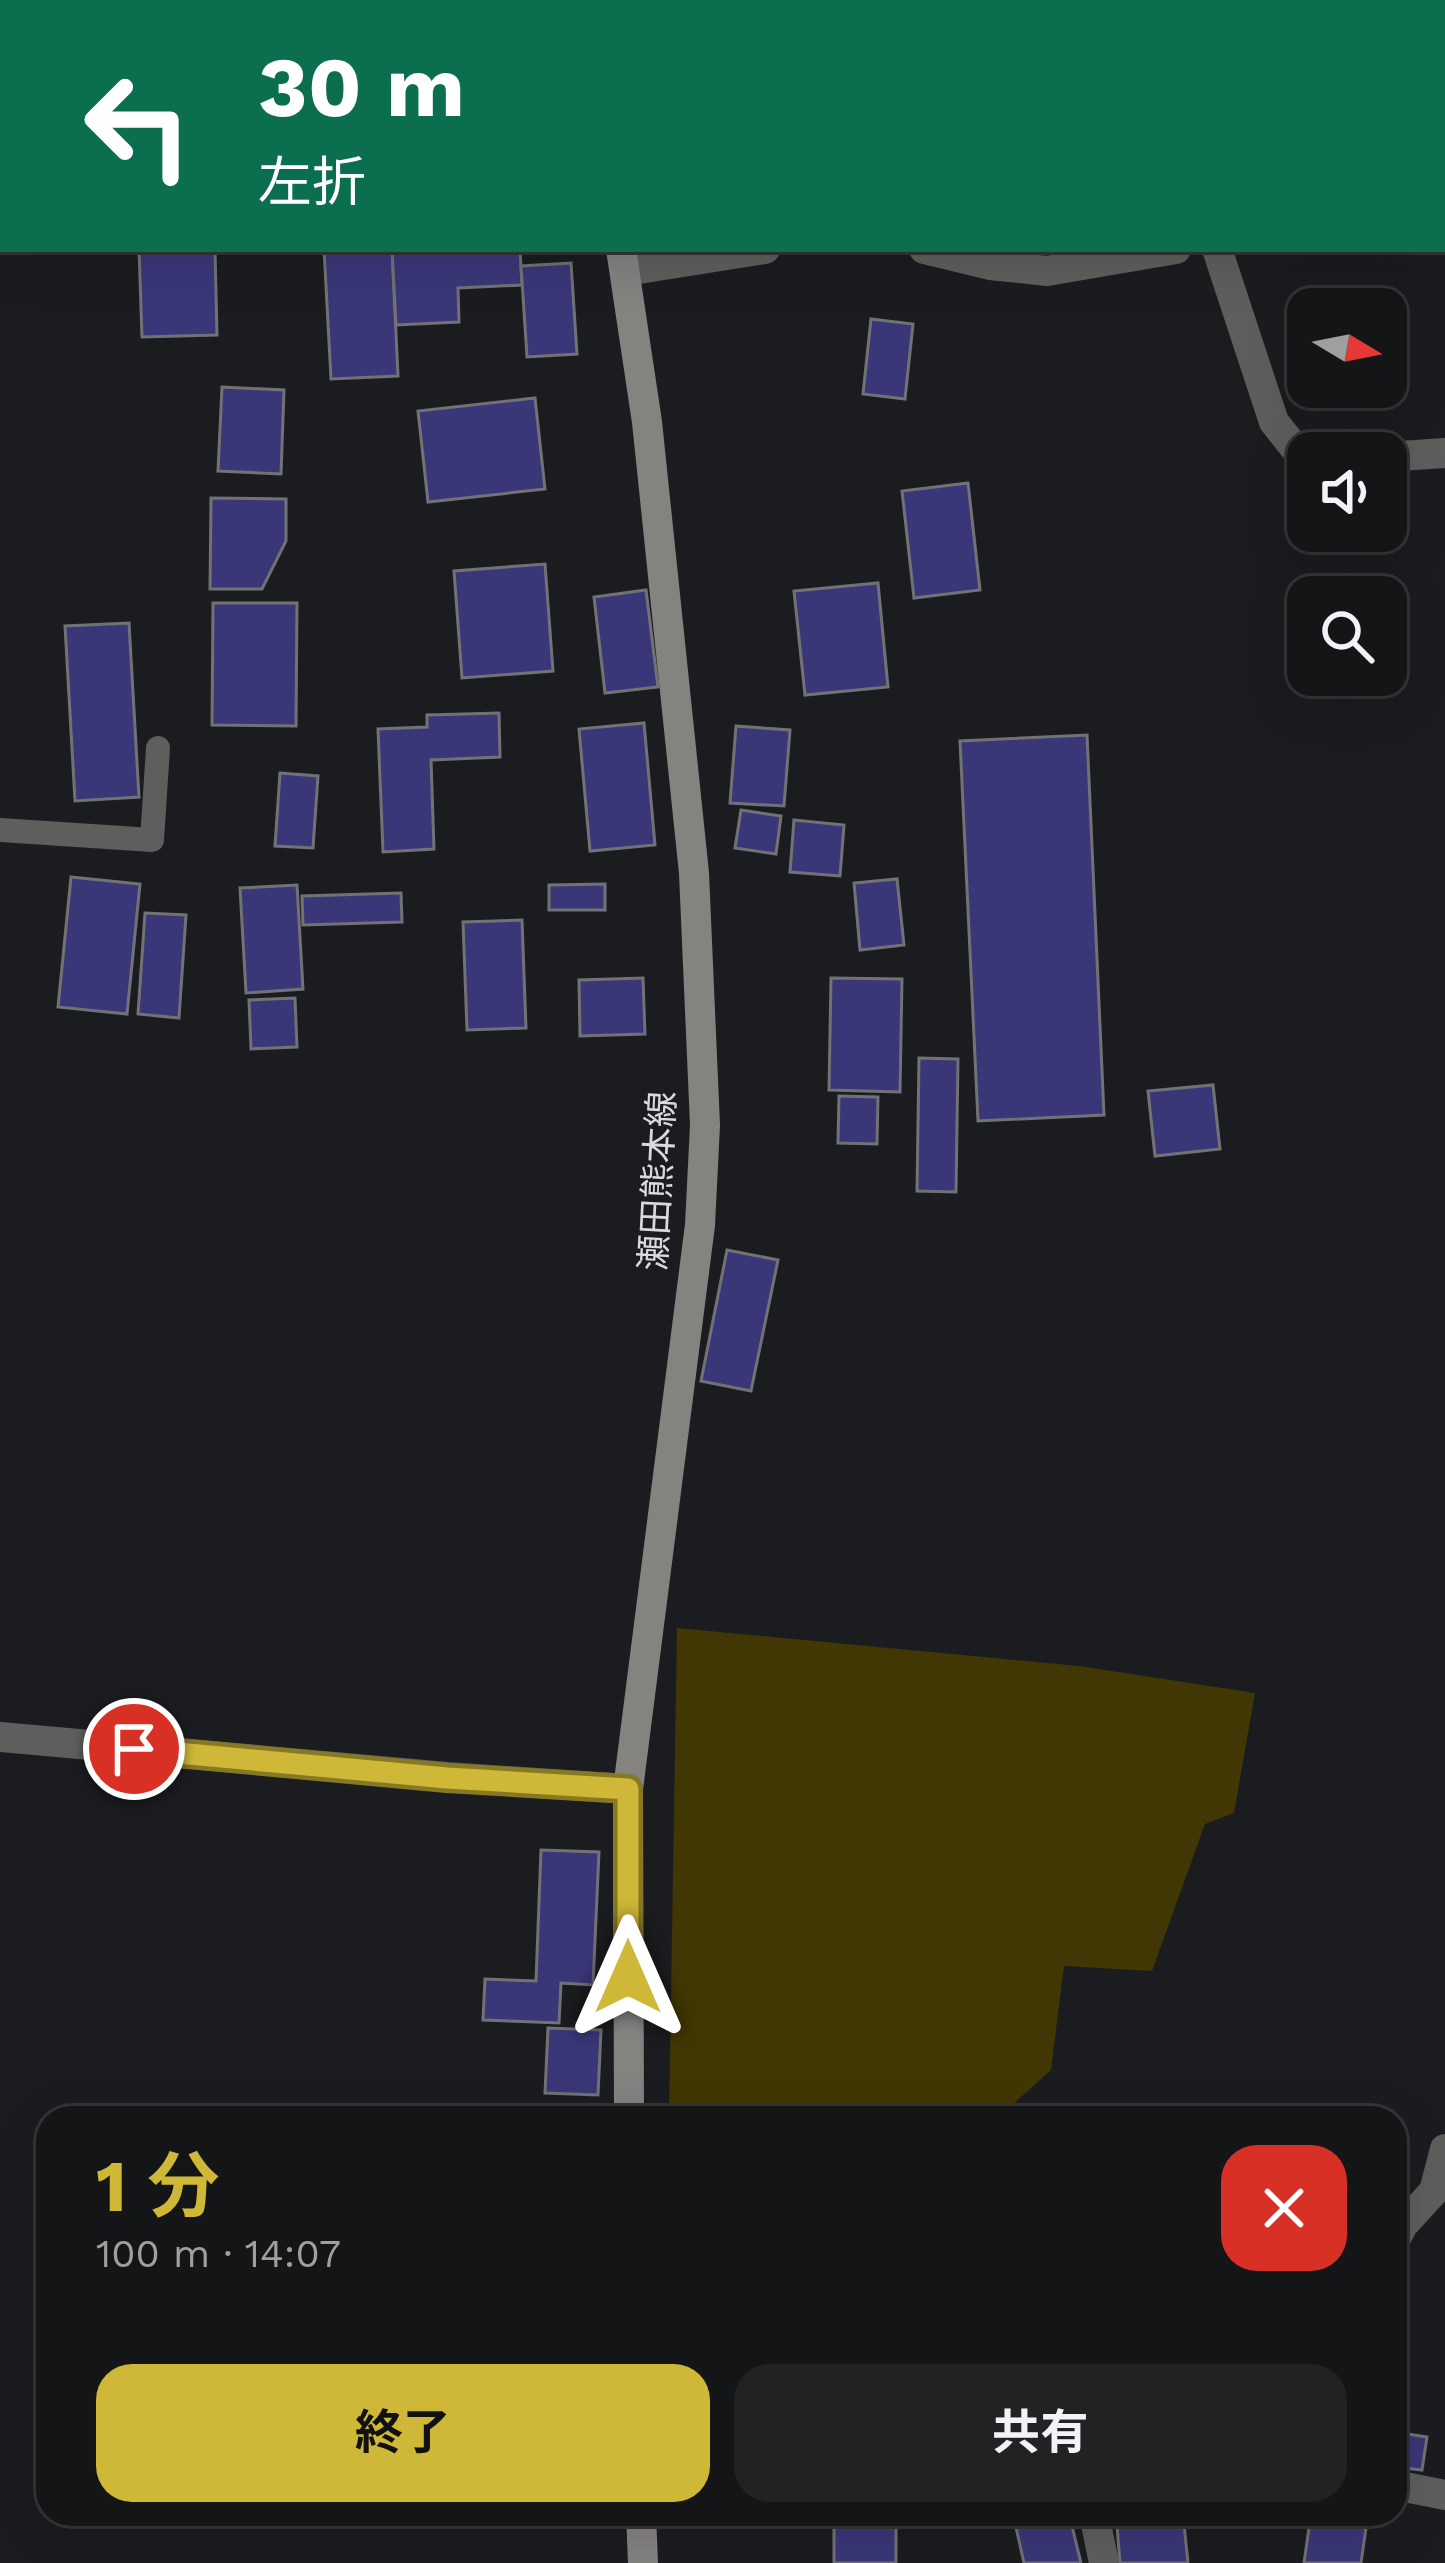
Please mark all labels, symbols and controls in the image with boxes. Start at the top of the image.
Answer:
text: 30 m [258,38,465,136]
icon: left [60,48,216,204]
text: 左折 [258,151,366,214]
north arrow [1287,288,1407,408]
map controls [1287,288,1407,696]
button: sound [1287,432,1407,552]
button: search [1287,576,1407,696]
street label: 瀬田熊本線 [632,1090,684,1272]
pin [83,1698,185,1800]
icon: arrive [101,1716,167,1782]
position arrow [565,1914,691,2040]
text: 1 分 [96,2144,220,2228]
button: close [1221,2145,1347,2271]
text: 100 m · 14:07 [96,2231,341,2276]
button: 終了 [96,2364,710,2502]
button: 共有 [734,2364,1347,2502]

